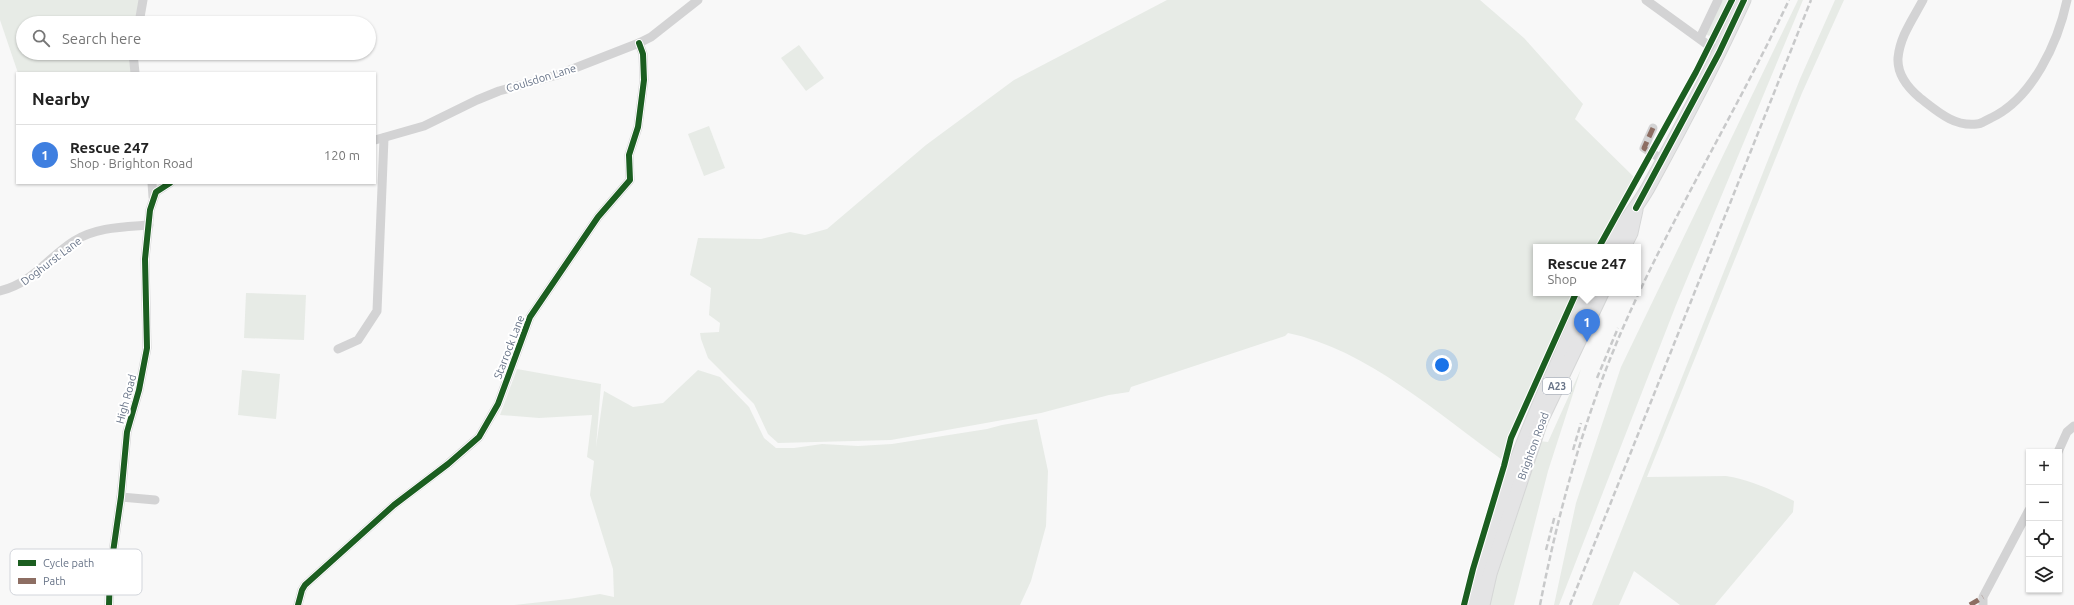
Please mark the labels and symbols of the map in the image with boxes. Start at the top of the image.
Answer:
street label: Coulsdon Lane [505,62,577,94]
street label: Doghurst Lane [18,234,84,288]
pin: 1 [1574,309,1600,342]
street label: Starrock Lane [491,313,527,381]
your location [1432,355,1452,375]
street label: High Road [114,373,138,425]
road number: A23 [1543,378,1571,394]
street label: Brighton Road [1515,410,1551,482]
legend [10,549,142,595]
text: Cycle path [43,557,94,569]
text: Path [43,575,66,587]

